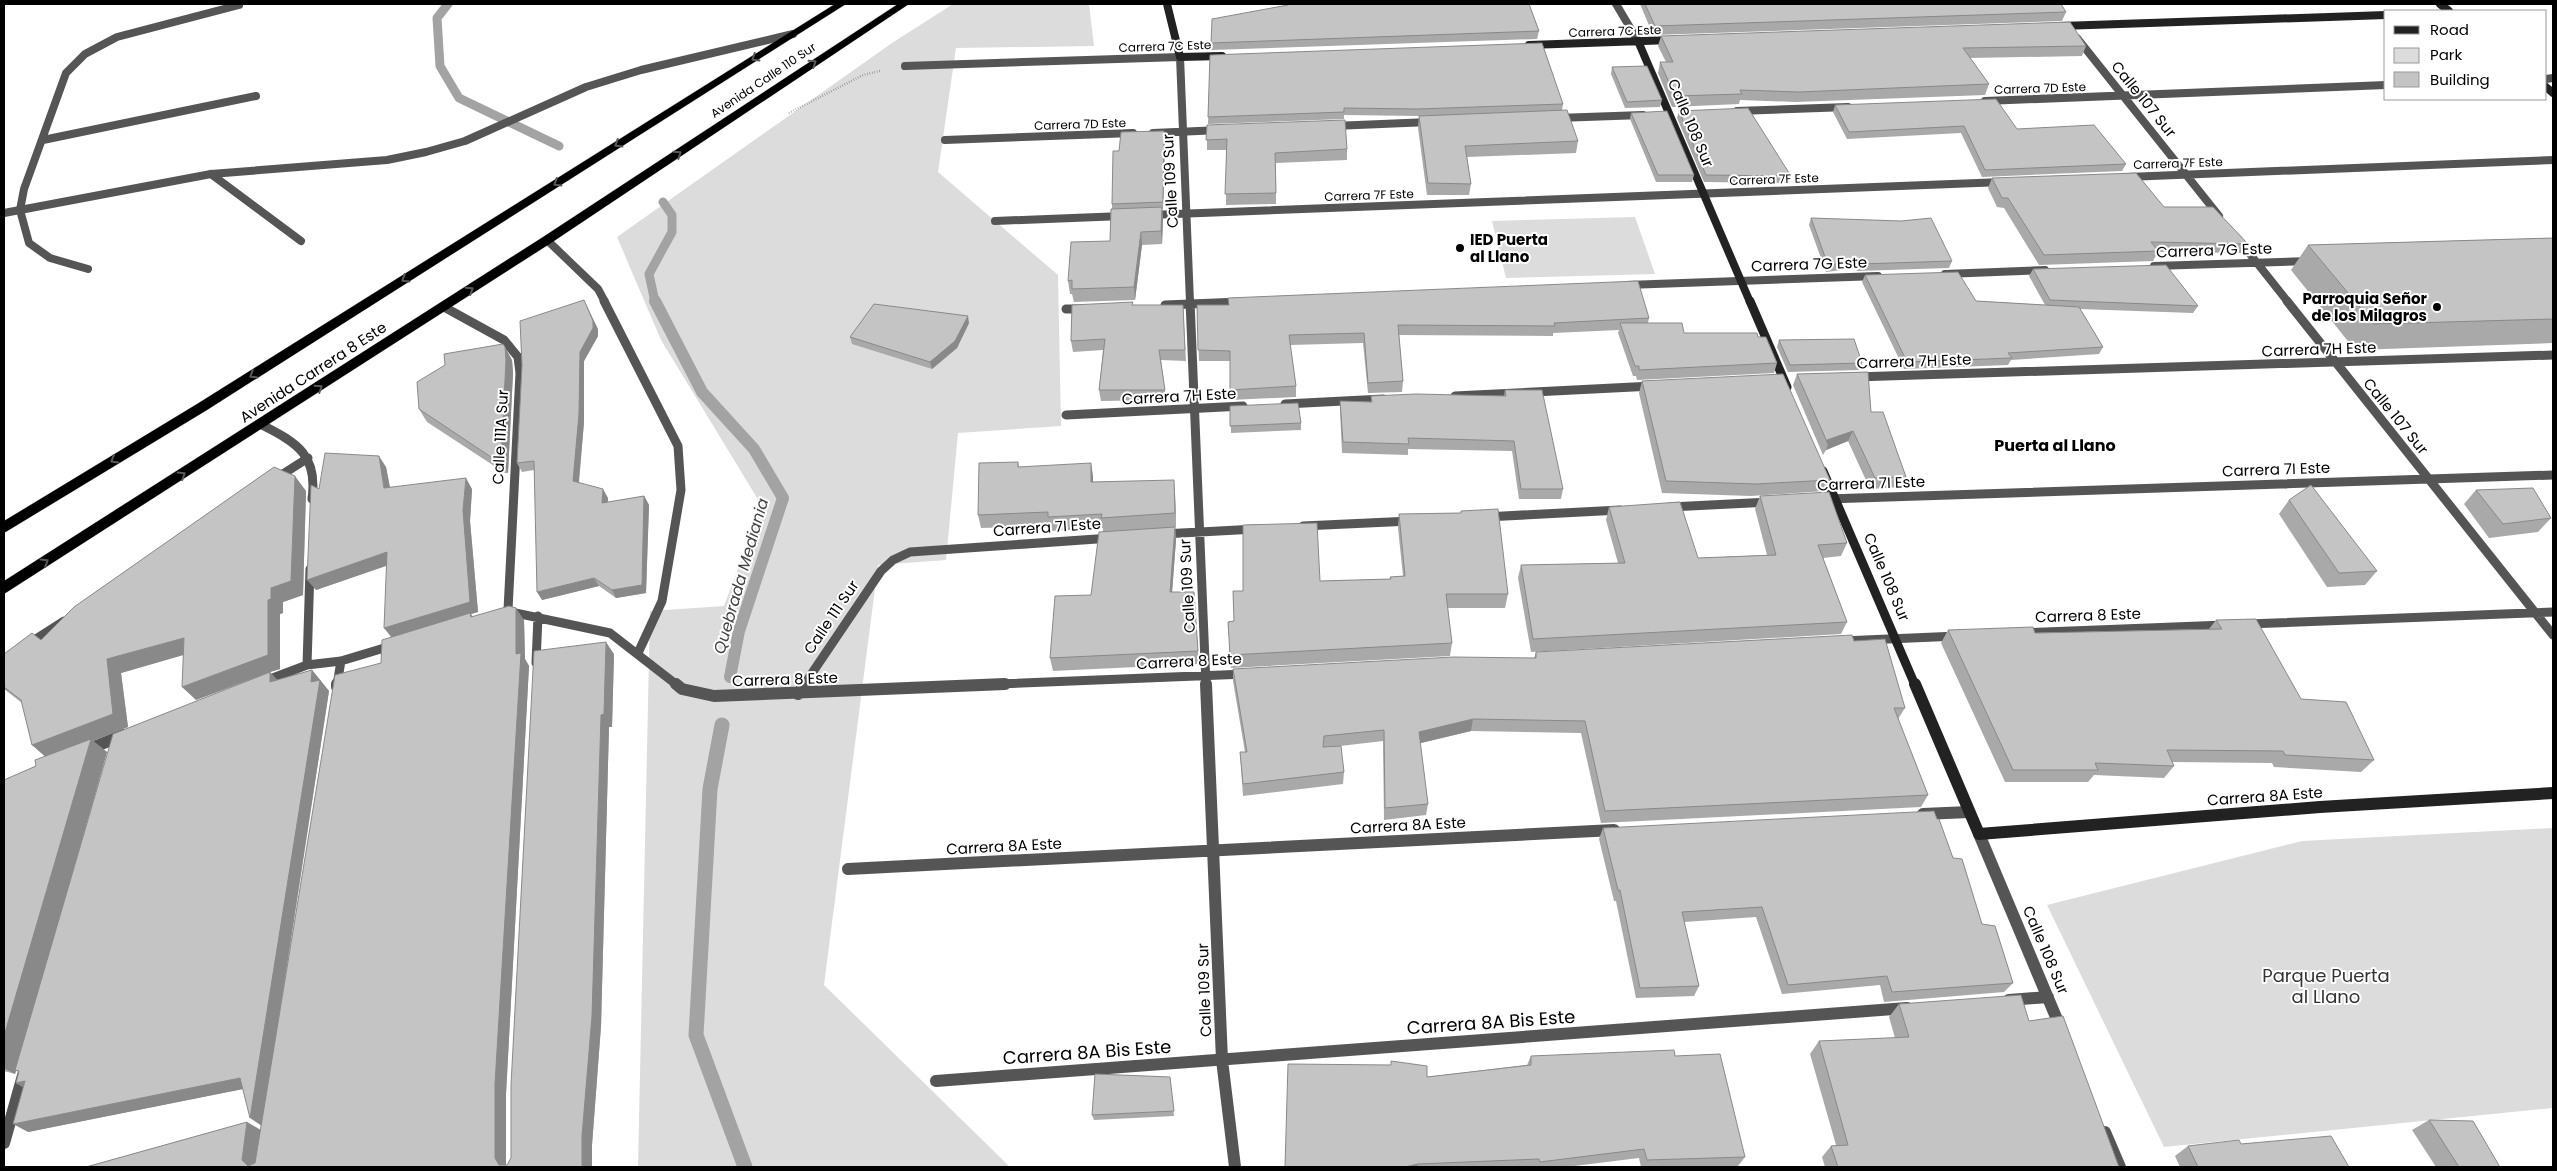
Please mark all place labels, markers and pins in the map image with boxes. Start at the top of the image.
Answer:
place label: IED Puerta al Llano [1470,229,1548,267]
marker: IED Puerta al Llano [1454,242,1466,254]
place label: Parroquia Señor de los Milagros [2302,288,2428,326]
marker: Parroquia Señor de los Milagros [2431,301,2443,313]

